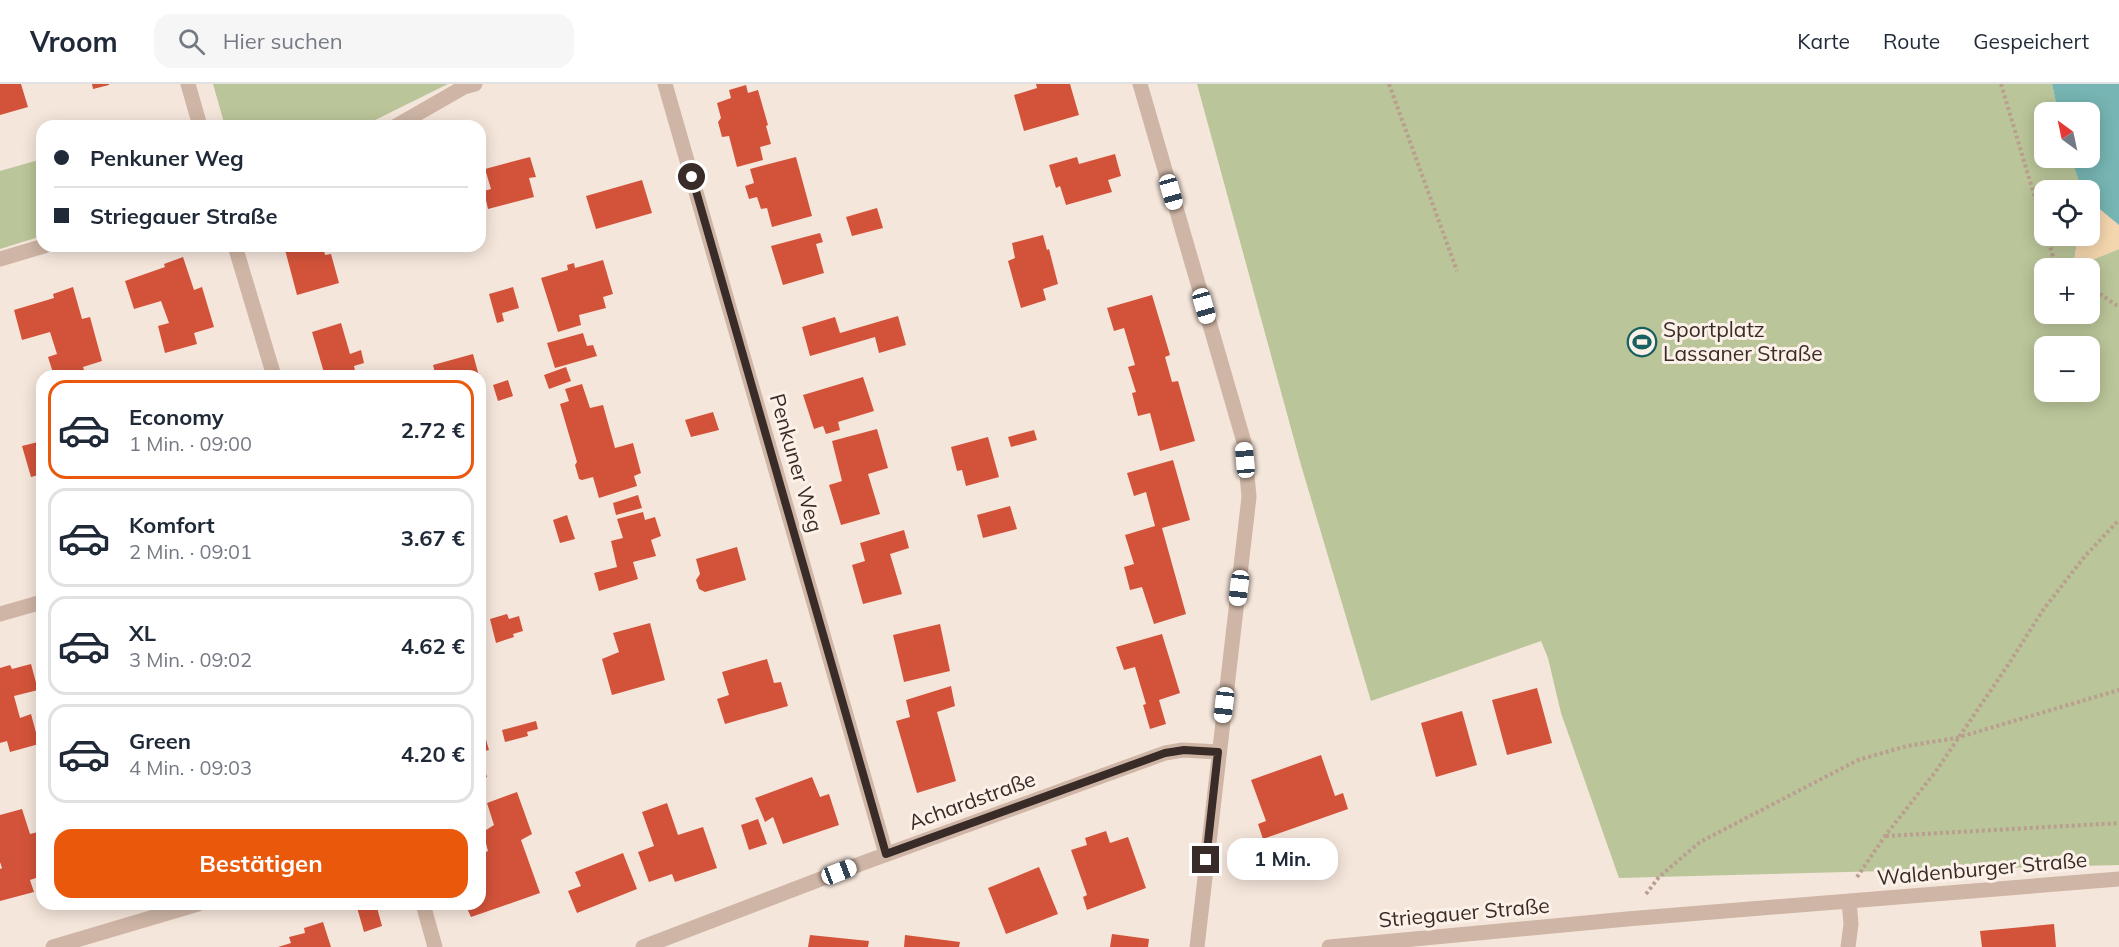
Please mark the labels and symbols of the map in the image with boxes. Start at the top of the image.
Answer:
north arrow [2034,102,2100,168]
route start [678,163,705,190]
car [1157,172,1185,212]
car [1190,286,1218,326]
place label: Sportplatz Lassaner Straße [1663,316,1823,366]
sports icon: Sportplatz Lassaner Straße [1626,326,1658,358]
street label: Penkuner Weg [765,390,829,535]
car [1234,441,1256,479]
car [1228,569,1250,607]
car [1213,686,1235,724]
street label: Achardstraße [905,765,1039,835]
callout: 1 Min. [1227,839,1338,881]
route end [1192,846,1219,873]
street label: Waldenburger Straße [1876,846,2088,890]
car [819,857,859,887]
street label: Striegauer Straße [1377,892,1551,932]

